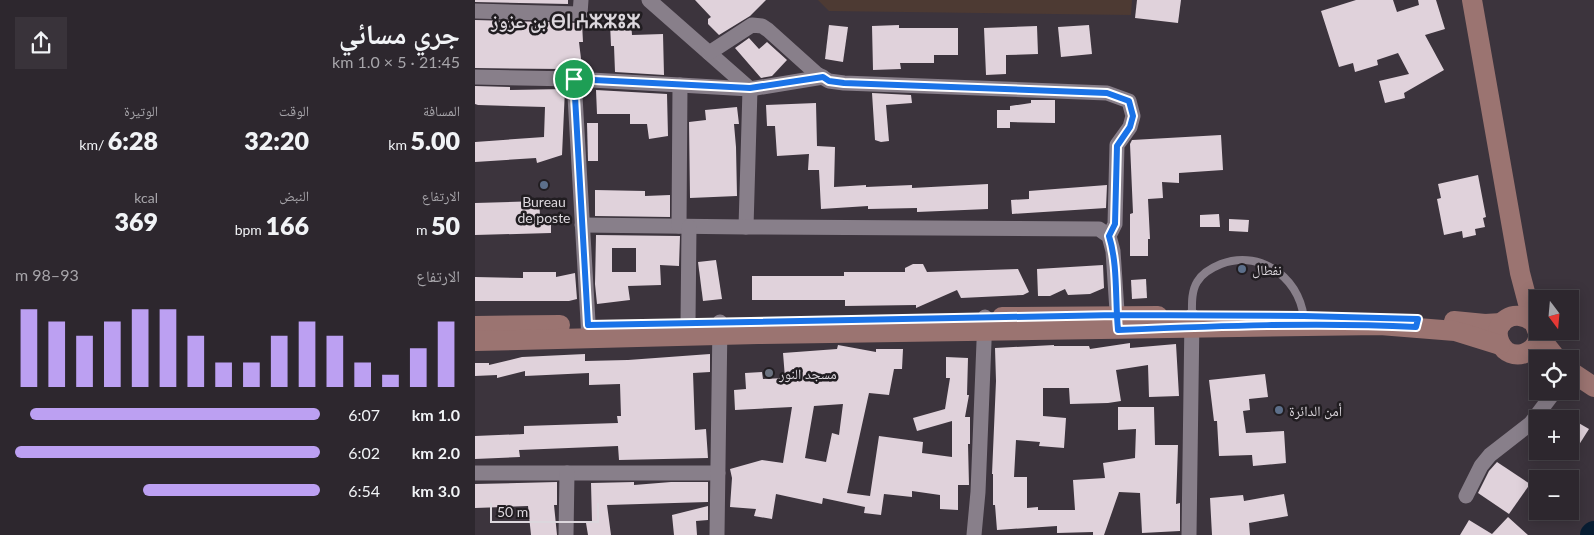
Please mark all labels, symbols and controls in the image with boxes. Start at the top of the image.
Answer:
district label: بن عزوز ⴱⵏ ⵄⵣⵣⵓⵣ [490,9,641,33]
text: جري مسائي [339,16,460,50]
button: share [15,17,67,69]
text: 21:45 · 5 × 1.0 km [332,52,460,71]
pin [553,58,595,100]
icon: arrive [560,65,588,93]
text: الوتيرة [124,102,158,119]
text: الوقت [279,102,309,119]
text: المسافة [423,102,460,119]
text: 6:28 [108,125,158,155]
text: 32:20 [244,125,309,155]
text: 5.00 [411,125,460,155]
text: /km [79,136,108,153]
text: km [388,136,411,153]
marker: Bureau de poste [538,179,550,191]
text: النبض [279,187,309,204]
text: الارتفاع [422,187,460,204]
text: kcal [134,189,158,206]
place label: Bureau de poste [517,193,571,226]
text: 369 [114,206,158,236]
text: 166 [265,210,309,240]
text: 50 [431,210,460,240]
text: bpm [235,221,265,238]
text: m [416,221,431,238]
place label: نفطال [1252,261,1282,279]
marker: نفطال [1236,263,1248,275]
text: 93–98 m [15,265,79,284]
text: الارتفاع [416,266,460,285]
north arrow [1529,290,1579,340]
map controls [1529,290,1579,520]
button: locate [1529,350,1579,400]
place label: مسجد النور [778,365,837,383]
marker: مسجد النور [763,367,775,379]
place label: أمن الدائرة [1289,402,1342,420]
marker: أمن الدائرة [1273,404,1285,416]
text: 6:07 [348,405,380,424]
text: 1.0 km [412,405,460,424]
button: + [1529,410,1579,460]
text: 6:02 [348,443,380,462]
text: 2.0 km [412,443,460,462]
button: − [1529,470,1579,520]
text: 6:54 [348,481,380,500]
text: 3.0 km [412,481,460,500]
scale bar [490,500,599,523]
text: 50 m [497,503,528,520]

